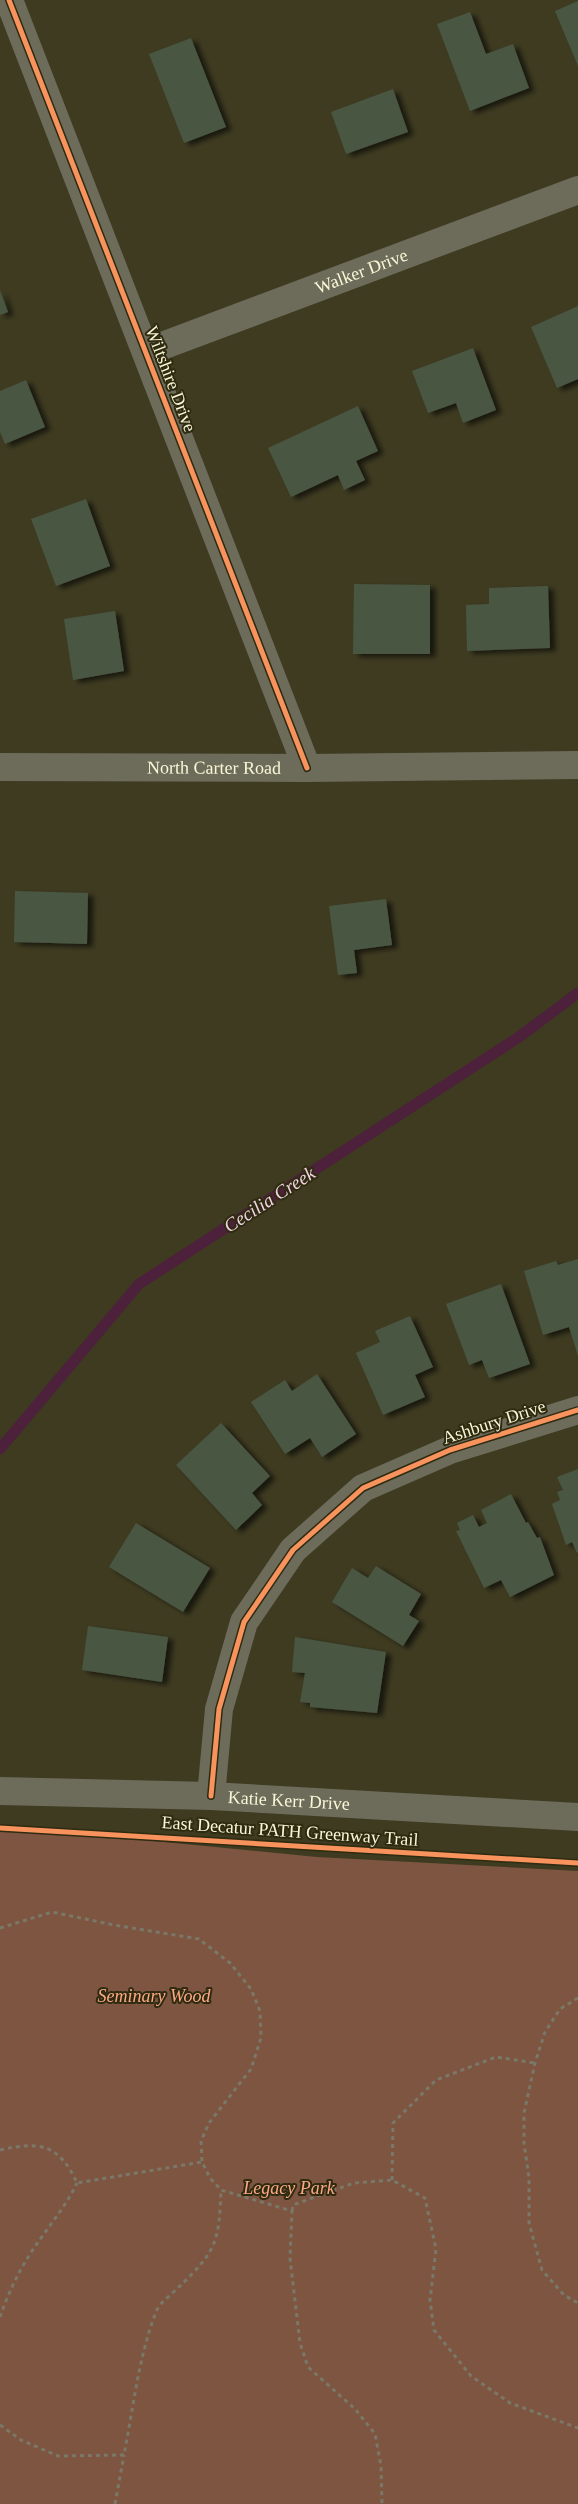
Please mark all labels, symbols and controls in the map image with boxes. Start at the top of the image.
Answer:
street label: Walker Drive [312,245,410,298]
street label: Wiltshire Drive [142,323,200,435]
street label: North Carter Road [147,757,281,778]
water label: Cecilia Creek [220,1162,319,1237]
street label: Ashbury Drive [440,1396,548,1448]
street label: Katie Kerr Drive [227,1787,350,1814]
street label: East Decatur PATH Greenway Trail [161,1812,419,1850]
park label: Seminary Wood [98,1986,211,2006]
park label: Legacy Park [242,2178,336,2198]

